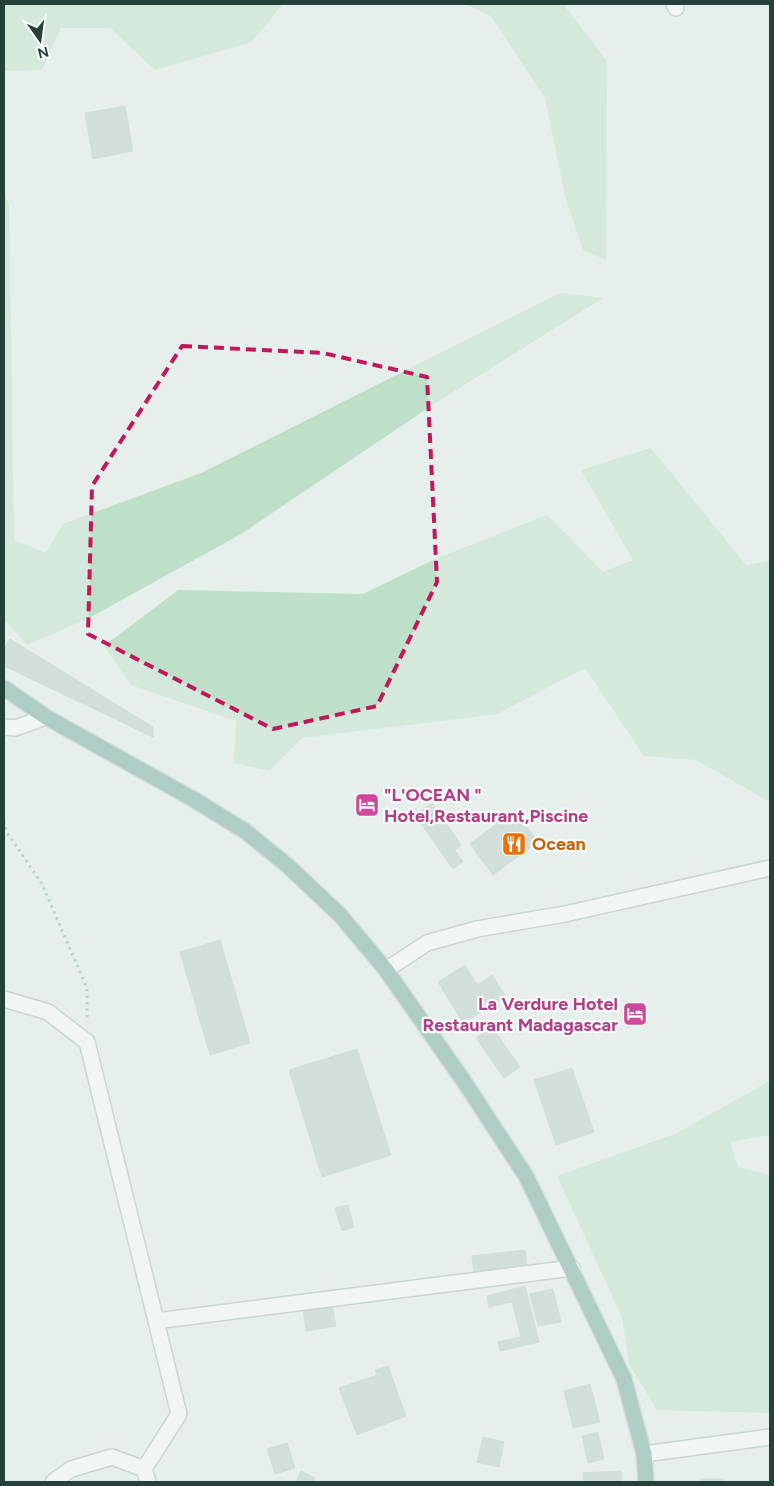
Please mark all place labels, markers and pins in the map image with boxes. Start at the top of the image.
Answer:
place label: "L'OCEAN " Hotel,Restaurant,Piscine [384,784,588,827]
hotel icon: "L'OCEAN " Hotel,Restaurant,Piscine [354,792,380,818]
restaurant icon: Ocean [501,831,527,857]
place label: Ocean [532,833,586,855]
place label: La Verdure Hotel Restaurant Madagascar [423,993,618,1036]
hotel icon: La Verdure Hotel Restaurant Madagascar [622,1001,648,1027]

